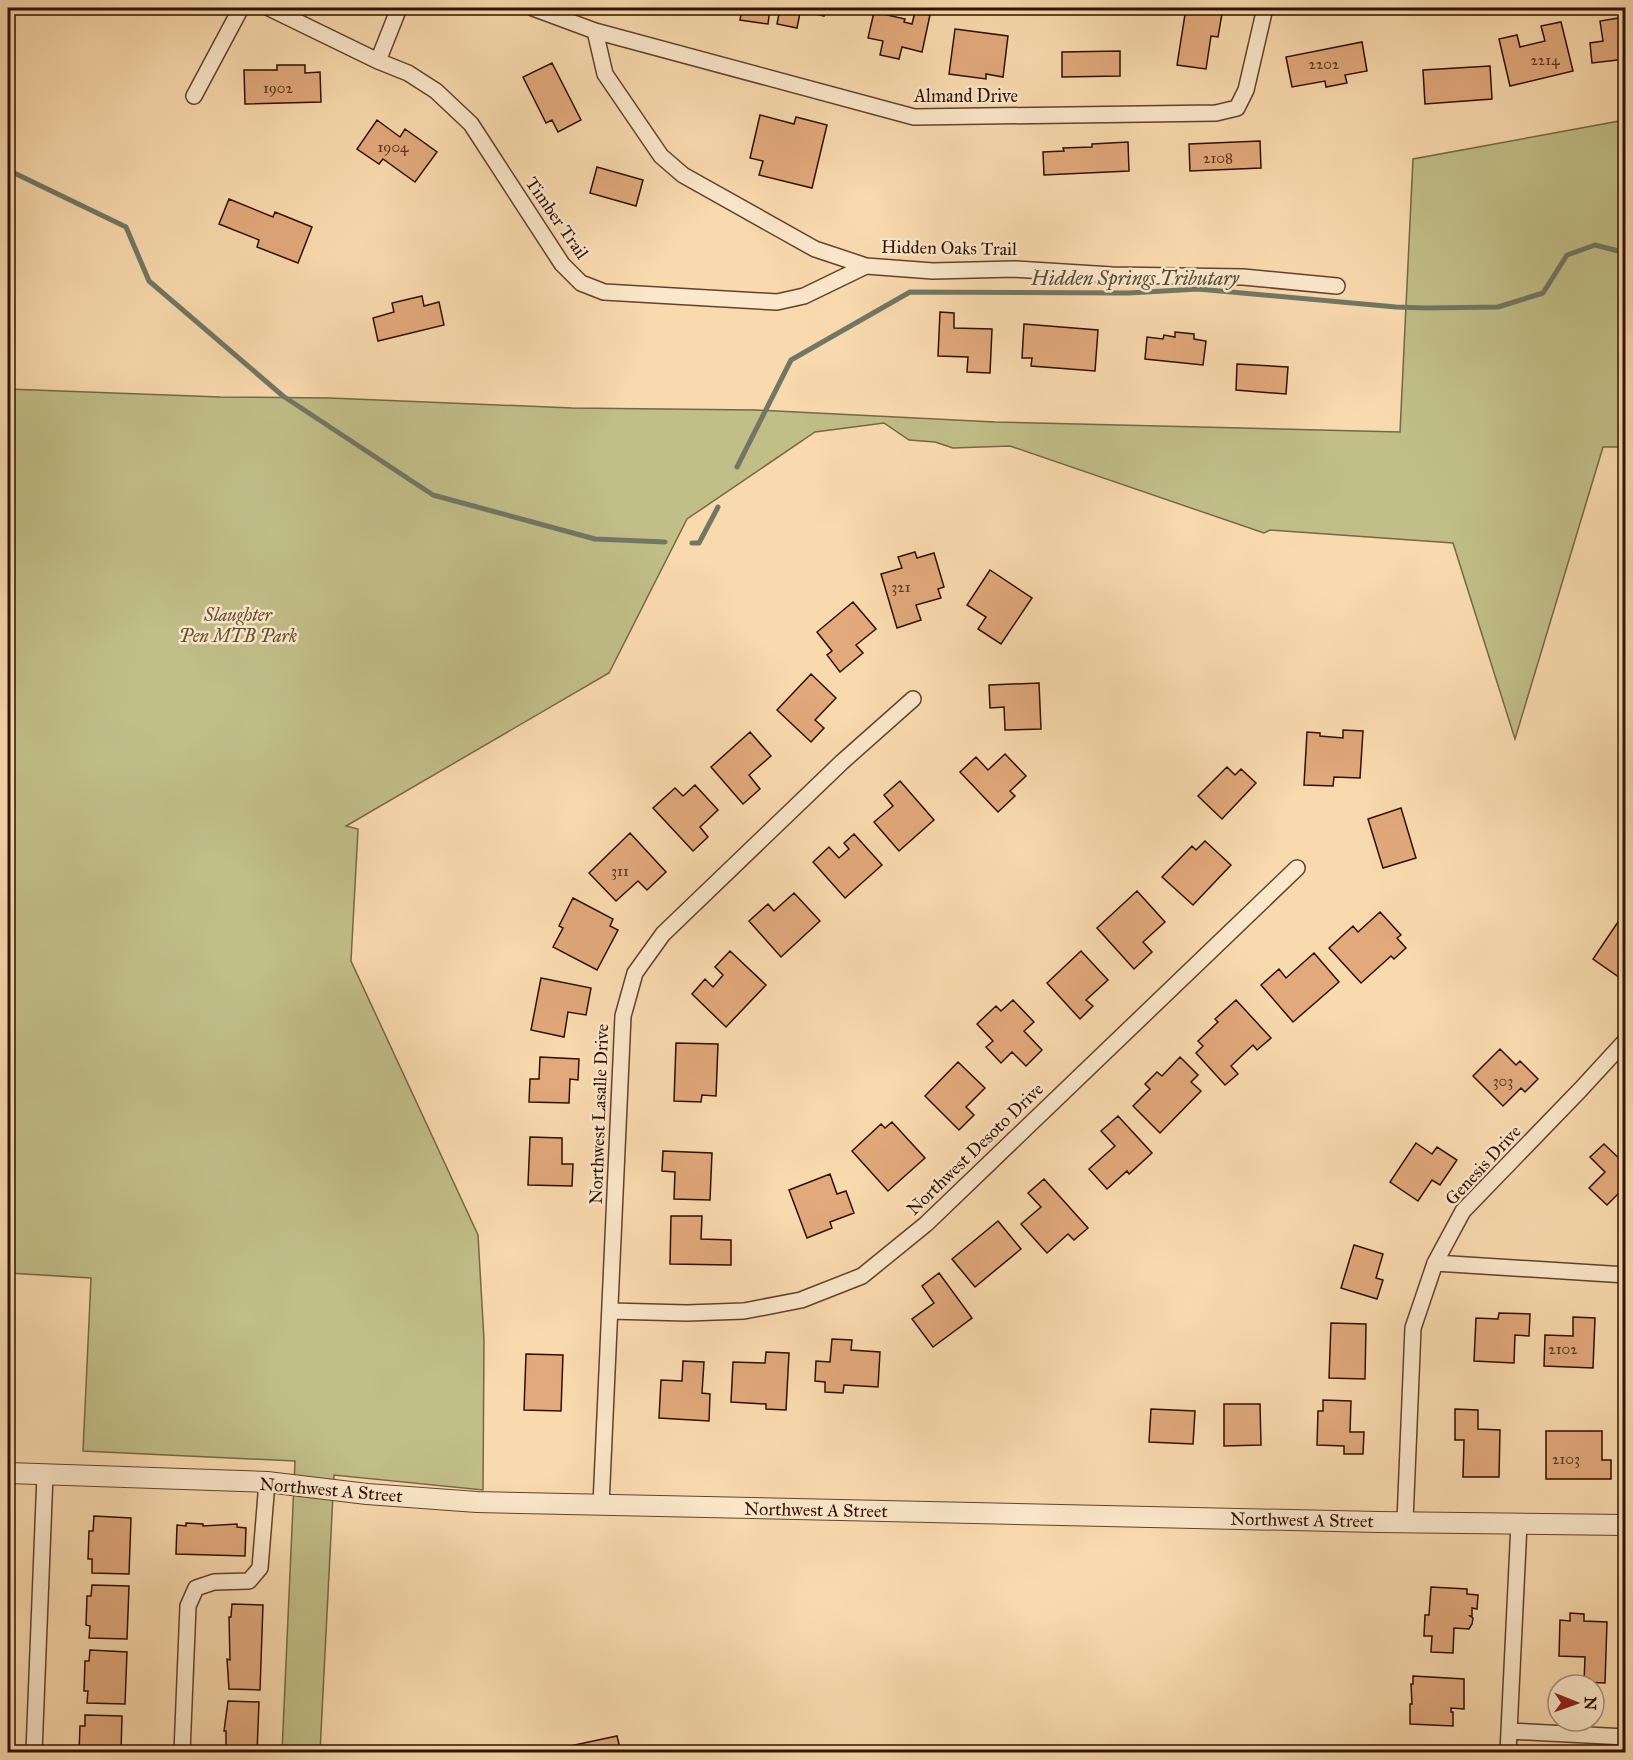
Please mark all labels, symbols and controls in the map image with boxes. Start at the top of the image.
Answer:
house number: 2214 [1530,51,1560,69]
house number: 2202 [1309,55,1340,73]
house number: 1902 [263,79,294,97]
street label: Almand Drive [913,85,1018,107]
house number: 1904 [378,138,409,156]
house number: 2108 [1203,149,1233,167]
street label: Timber Trail [521,173,593,263]
street label: Hidden Oaks Trail [881,236,1017,260]
water label: Hidden Springs Tributary [1030,266,1241,291]
house number: 321 [891,578,911,596]
park label: Slaughter Pen MTB Park [179,604,297,647]
house number: 311 [611,862,629,880]
street label: Northwest Lasalle Drive [585,1023,613,1205]
house number: 303 [1493,1072,1513,1090]
street label: Northwest Desoto Drive [902,1078,1048,1220]
street label: Genesis Drive [1440,1120,1526,1210]
house number: 2102 [1548,1340,1578,1358]
house number: 2103 [1552,1450,1580,1468]
street label: Northwest A Street [258,1473,404,1507]
street label: Northwest A Street [744,1498,889,1522]
street label: Northwest A Street [1230,1508,1375,1532]
north arrow [1546,1673,1606,1733]
text: N [1581,1696,1600,1711]

